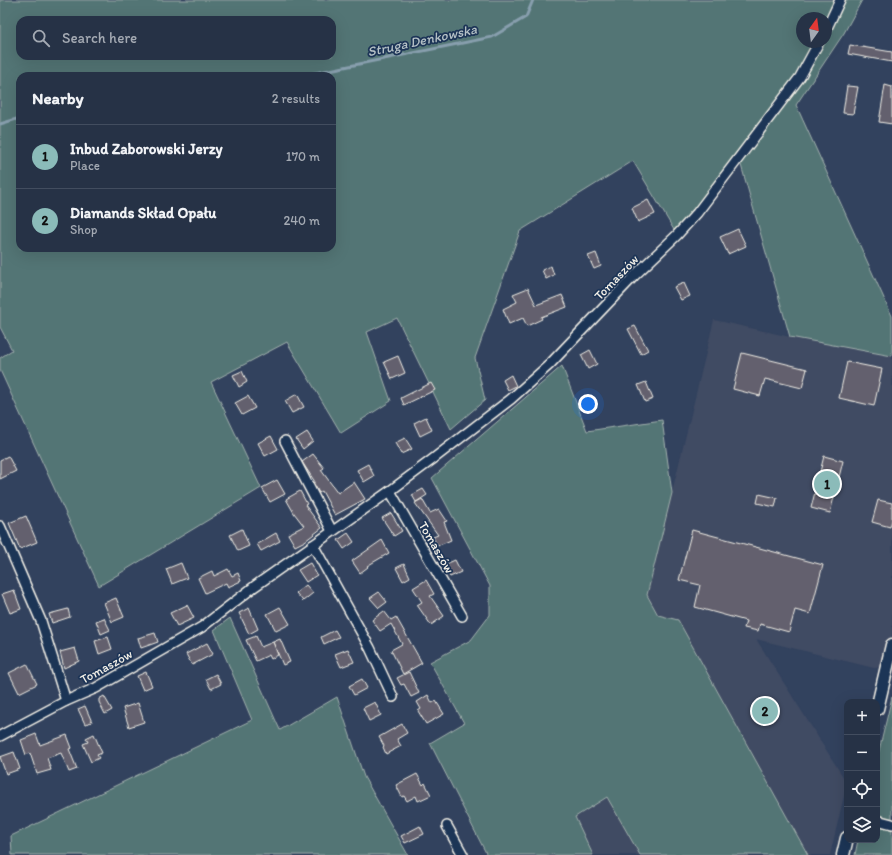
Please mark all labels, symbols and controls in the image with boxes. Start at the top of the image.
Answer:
north arrow [796,12,832,48]
search box [16,16,336,60]
water label: Struga Denkowska [366,20,479,60]
icon: search [30,27,52,49]
text: Search here [62,29,137,47]
text: Nearby [32,88,84,108]
text: 2 results [272,91,320,106]
text: Inbud Zaborowski Jerzy [70,140,223,158]
text: 1 [42,149,48,164]
text: 170 m [286,149,320,164]
text: Place [70,158,100,173]
text: Diamands Skład Opału [70,204,216,222]
text: 2 [42,213,48,228]
text: 240 m [283,213,320,228]
text: Shop [70,222,97,237]
street label: Tomaszów [591,251,642,303]
your location [578,394,598,414]
pin: 1 [814,469,840,499]
street label: Tomaszów [416,519,457,576]
street label: Tomaszów [78,646,135,687]
pin: 2 [752,696,778,726]
map controls [844,699,880,843]
button: + [844,699,880,735]
button: − [844,735,880,771]
button: locate [844,771,880,807]
button: layers [844,807,880,843]

